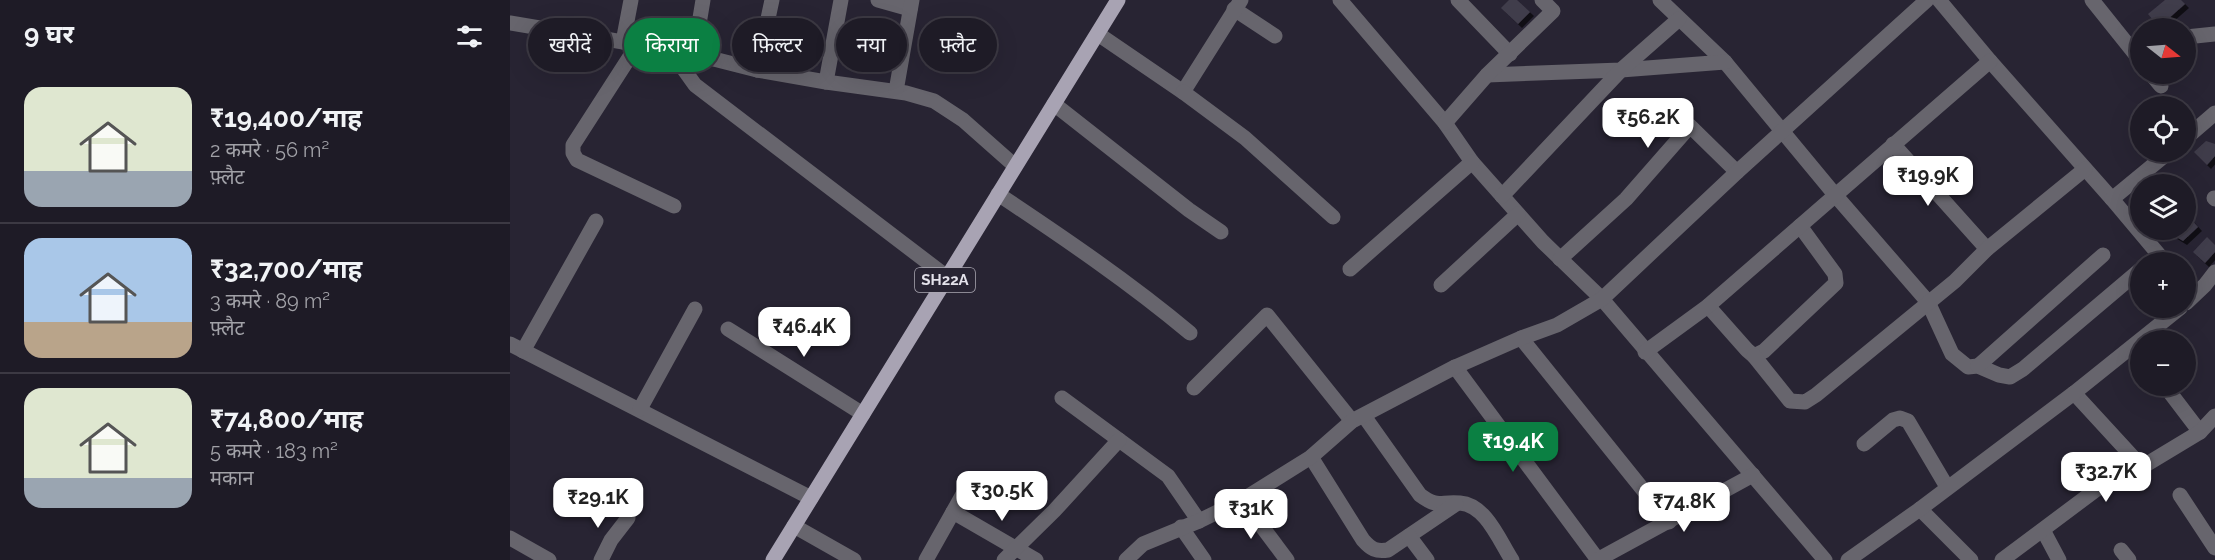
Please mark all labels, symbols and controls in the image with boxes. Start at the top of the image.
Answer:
chip: खरीदें [528,18,612,72]
chip: किराया [624,18,720,72]
chip: फ़िल्टर [732,18,824,72]
chip: नया [836,18,907,72]
chip: फ़्लैट [919,18,997,72]
north arrow [2130,18,2196,84]
map controls [2130,18,2196,396]
text: 9 घर [24,19,74,49]
icon: filters [453,20,486,53]
button: locate [2130,96,2196,162]
pin: ₹56.2K [1599,98,1697,149]
text: ₹19,400/माह [210,103,362,133]
text: ₹56.2K [1616,105,1680,129]
icon: home [72,111,144,183]
text: 2 कमरे · 56 m² [210,138,329,162]
pin: ₹19.9K [1879,156,1977,207]
text: ₹19.9K [1897,163,1959,187]
text: फ़्लैट [210,165,245,189]
button: layers [2130,174,2196,240]
button: + [2130,252,2196,318]
text: ₹32,700/माह [210,254,362,284]
icon: home [72,262,144,334]
road number: SH22A [915,268,975,292]
text: 3 कमरे · 89 m² [210,289,330,313]
pin: ₹46.4K [755,307,853,358]
text: ₹46.4K [772,314,836,338]
text: फ़्लैट [210,316,245,340]
button: − [2130,330,2196,396]
text: ₹74,800/माह [210,404,363,434]
icon: home [72,412,144,484]
pin: ₹19.4K [1464,422,1562,473]
text: ₹19.4K [1482,429,1544,453]
text: 5 कमरे · 183 m² [210,439,338,463]
pin: ₹32.7K [2057,452,2155,503]
text: ₹32.7K [2075,459,2137,483]
text: मकान [210,466,254,490]
pin: ₹30.5K [953,471,1051,522]
pin: ₹29.1K [549,478,647,529]
text: ₹30.5K [970,478,1034,502]
pin: ₹74.8K [1635,482,1733,533]
text: ₹29.1K [567,485,629,509]
pin: ₹31K [1215,489,1287,540]
text: ₹74.8K [1653,489,1715,513]
text: ₹31K [1228,496,1274,520]

